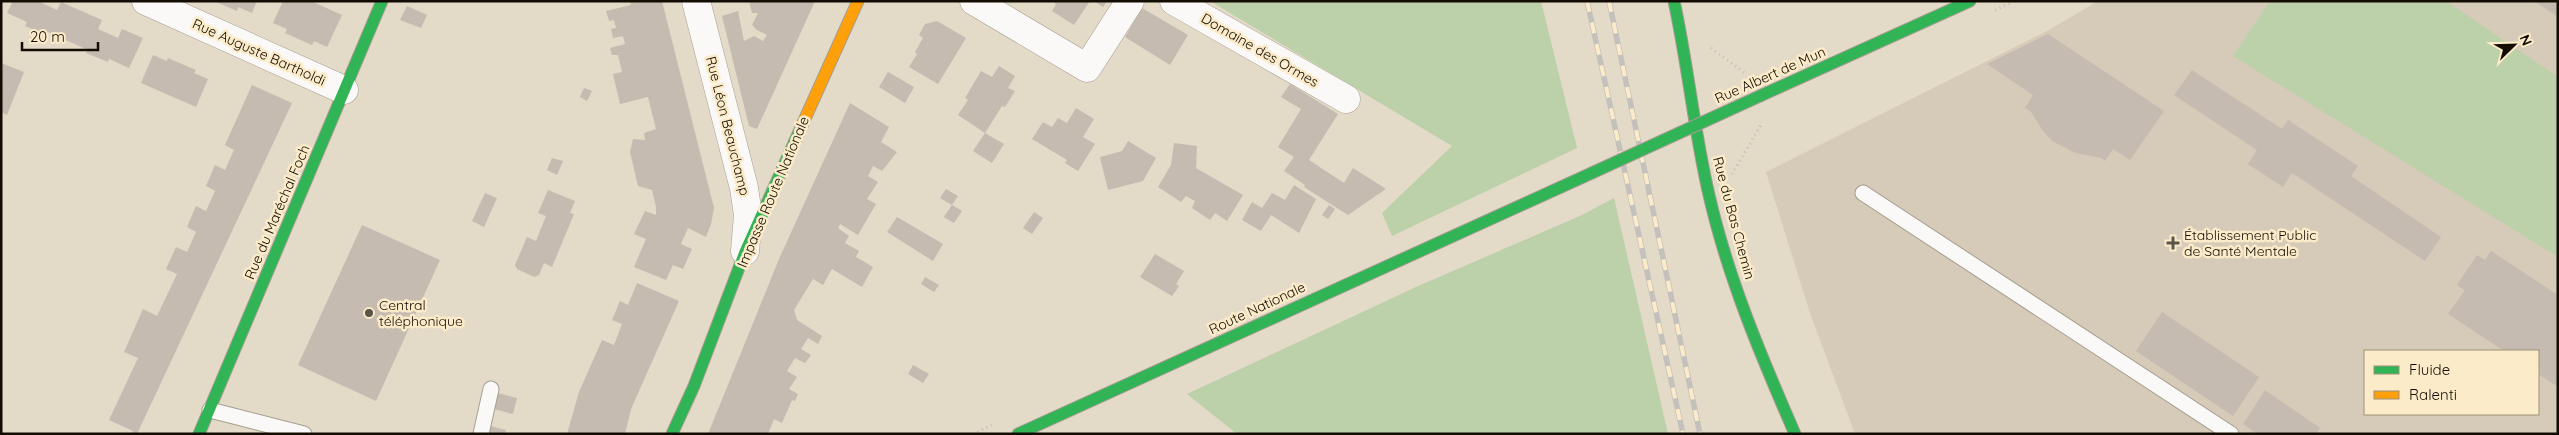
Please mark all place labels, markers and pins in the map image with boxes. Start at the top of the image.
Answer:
place label: Établissement Public de Santé Mentale [2184,226,2316,260]
marker: Établissement Public de Santé Mentale [2166,236,2180,250]
place label: Central téléphonique [379,296,463,330]
marker: Central téléphonique [363,307,375,319]

